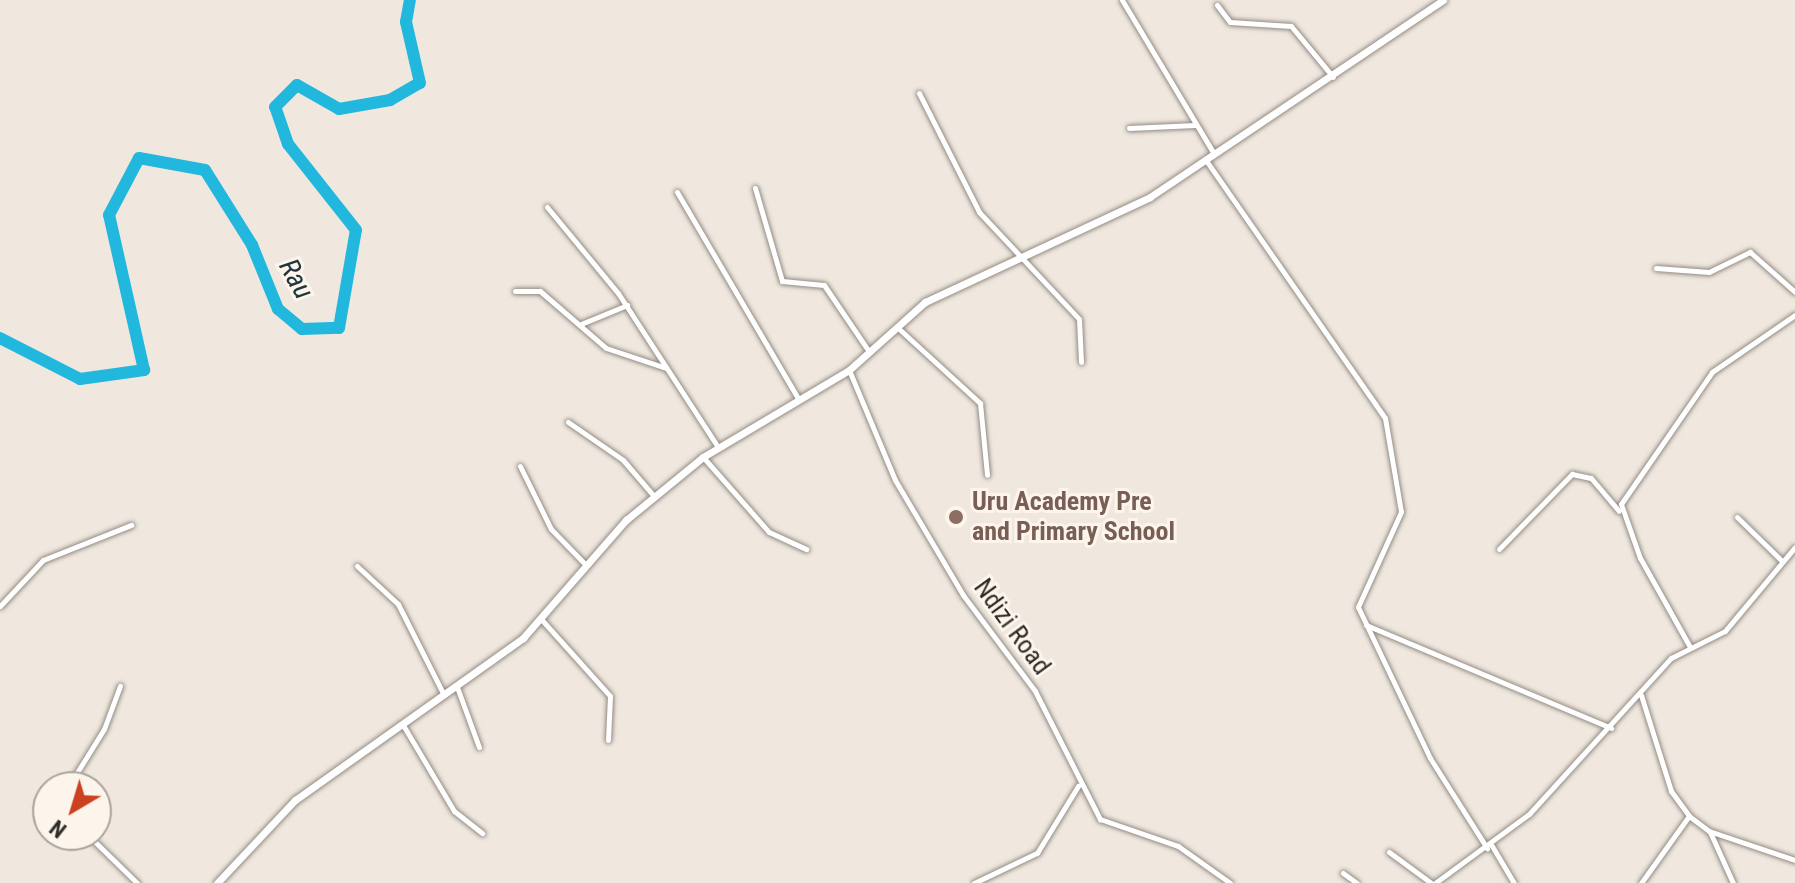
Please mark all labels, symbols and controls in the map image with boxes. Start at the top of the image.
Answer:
water label: Rau [271,253,321,305]
place label: Uru Academy Pre and Primary School [972,486,1175,548]
marker: Uru Academy Pre and Primary School [947,508,965,526]
street label: Ndizi Road [967,573,1057,681]
north arrow [32,771,112,851]
text: N [45,815,71,843]

